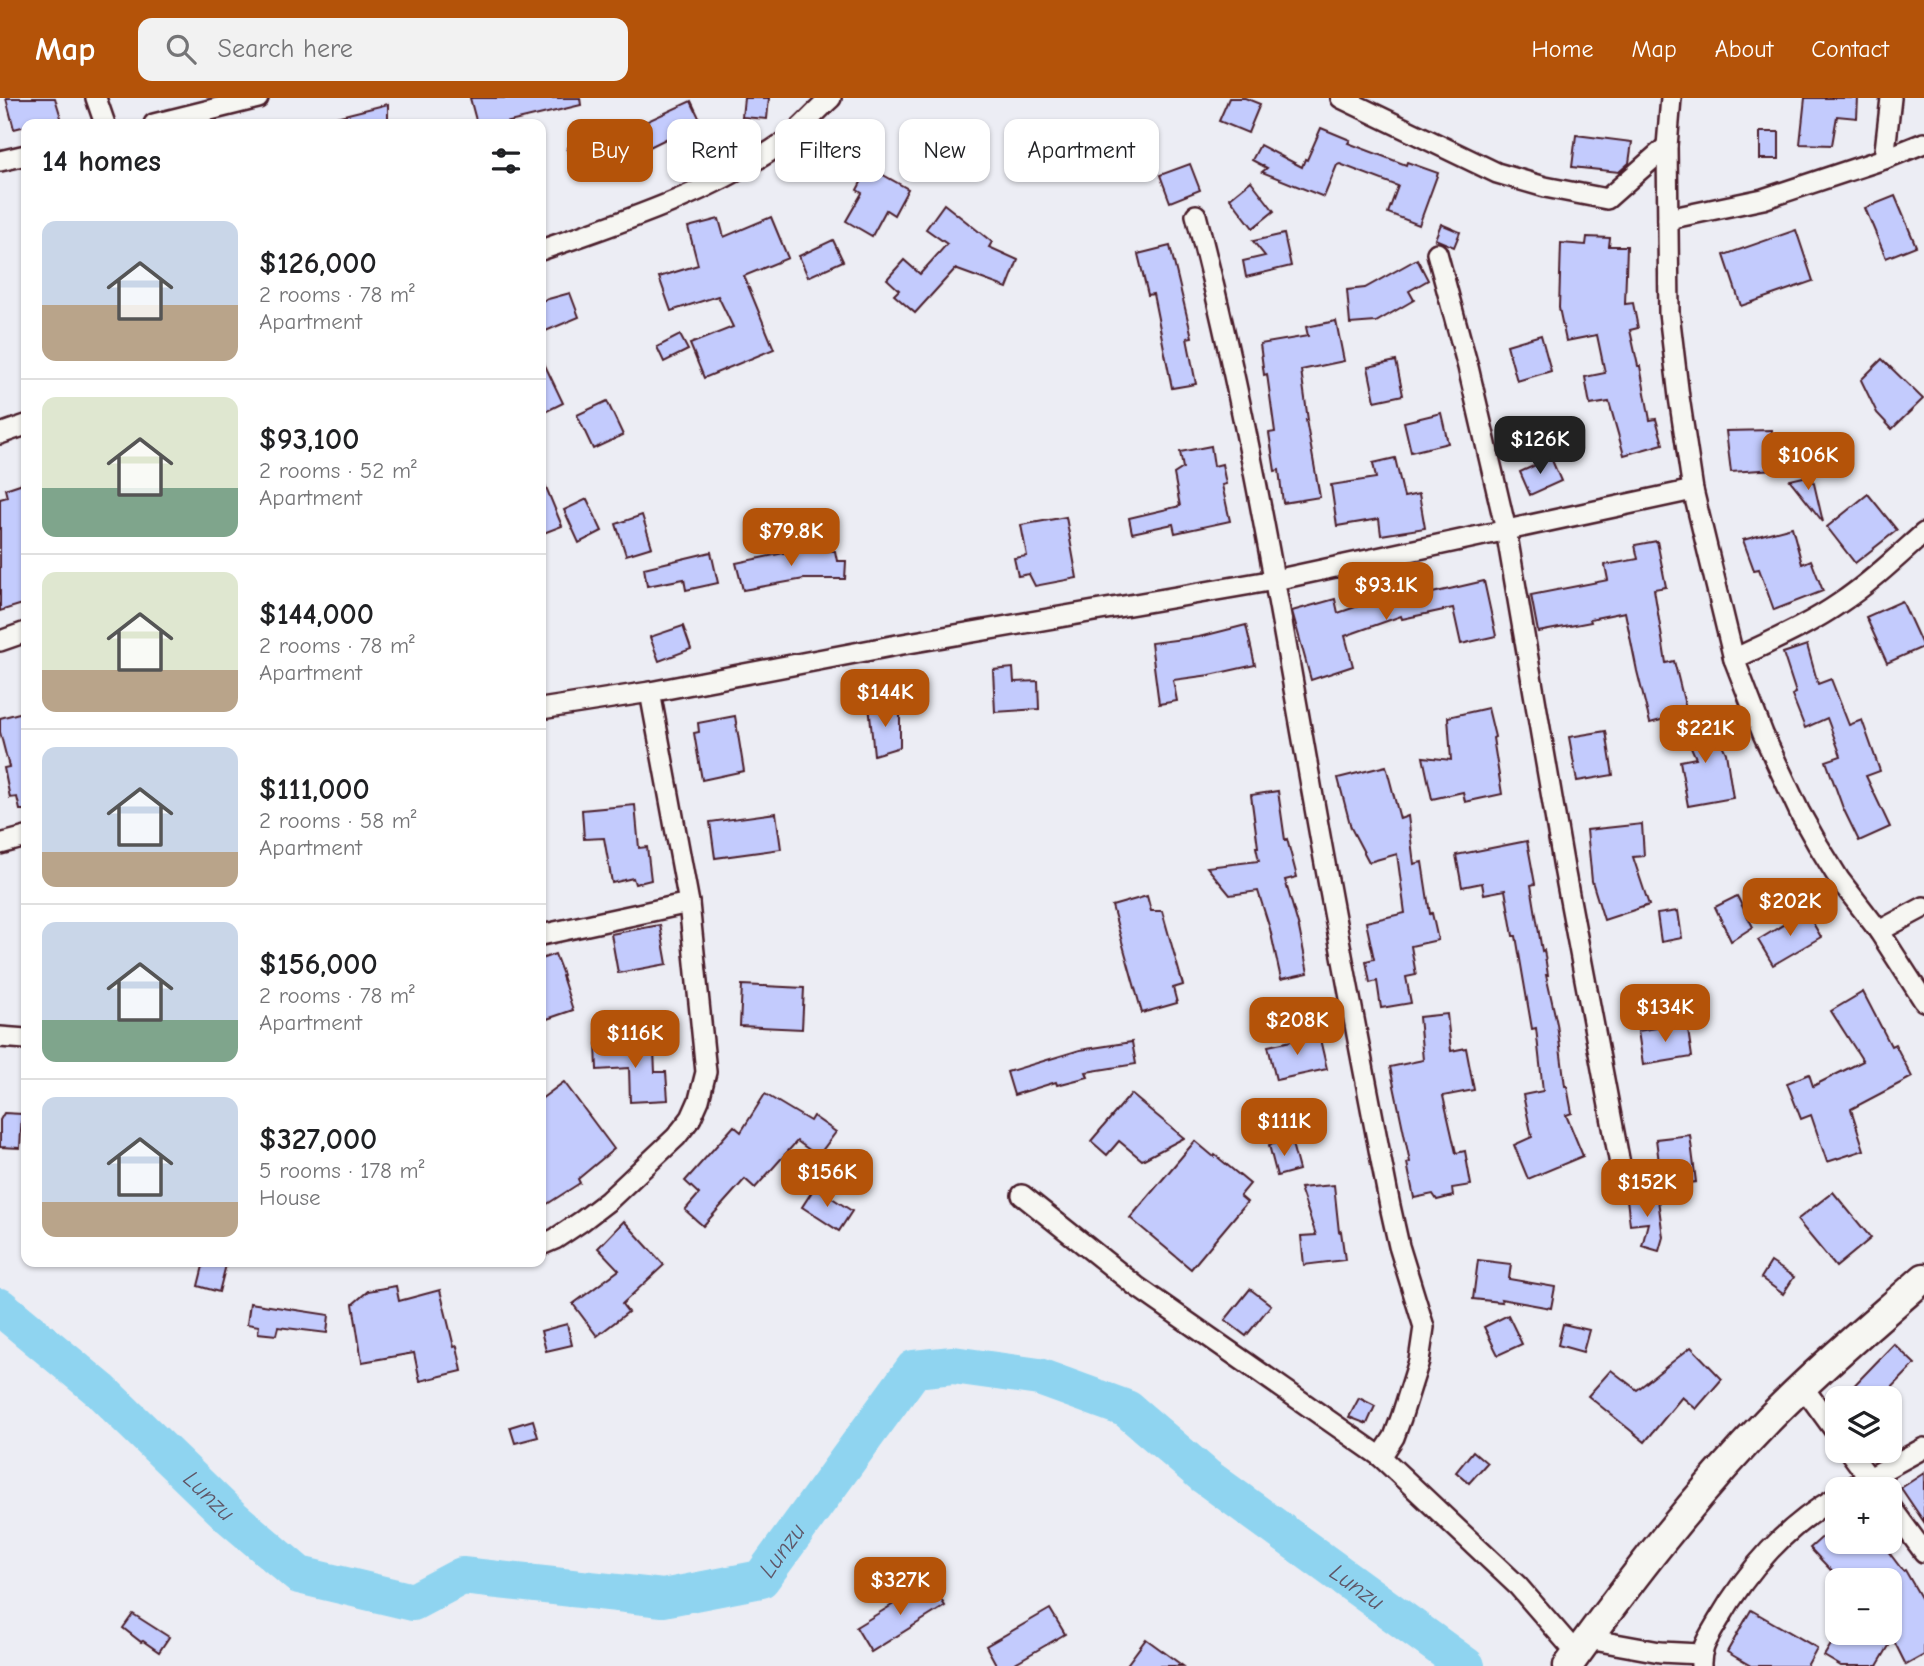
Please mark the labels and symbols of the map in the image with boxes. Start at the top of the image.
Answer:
pin: $126K [1491,416,1589,476]
pin: $106K [1759,432,1857,492]
pin: $79.8K [734,508,848,568]
pin: $93.1K [1329,562,1443,622]
pin: $144K [836,670,934,729]
pin: $221K [1656,706,1754,765]
pin: $202K [1741,878,1839,938]
pin: $134K [1616,984,1714,1044]
pin: $208K [1248,998,1346,1057]
pin: $116K [586,1010,684,1070]
pin: $111K [1235,1098,1333,1158]
pin: $156K [778,1150,876,1209]
pin: $152K [1598,1160,1696,1219]
water label: Lunzu [178,1465,241,1527]
water label: Lunzu [753,1518,811,1583]
pin: $327K [851,1558,949,1617]
water label: Lunzu [1325,1558,1390,1616]

